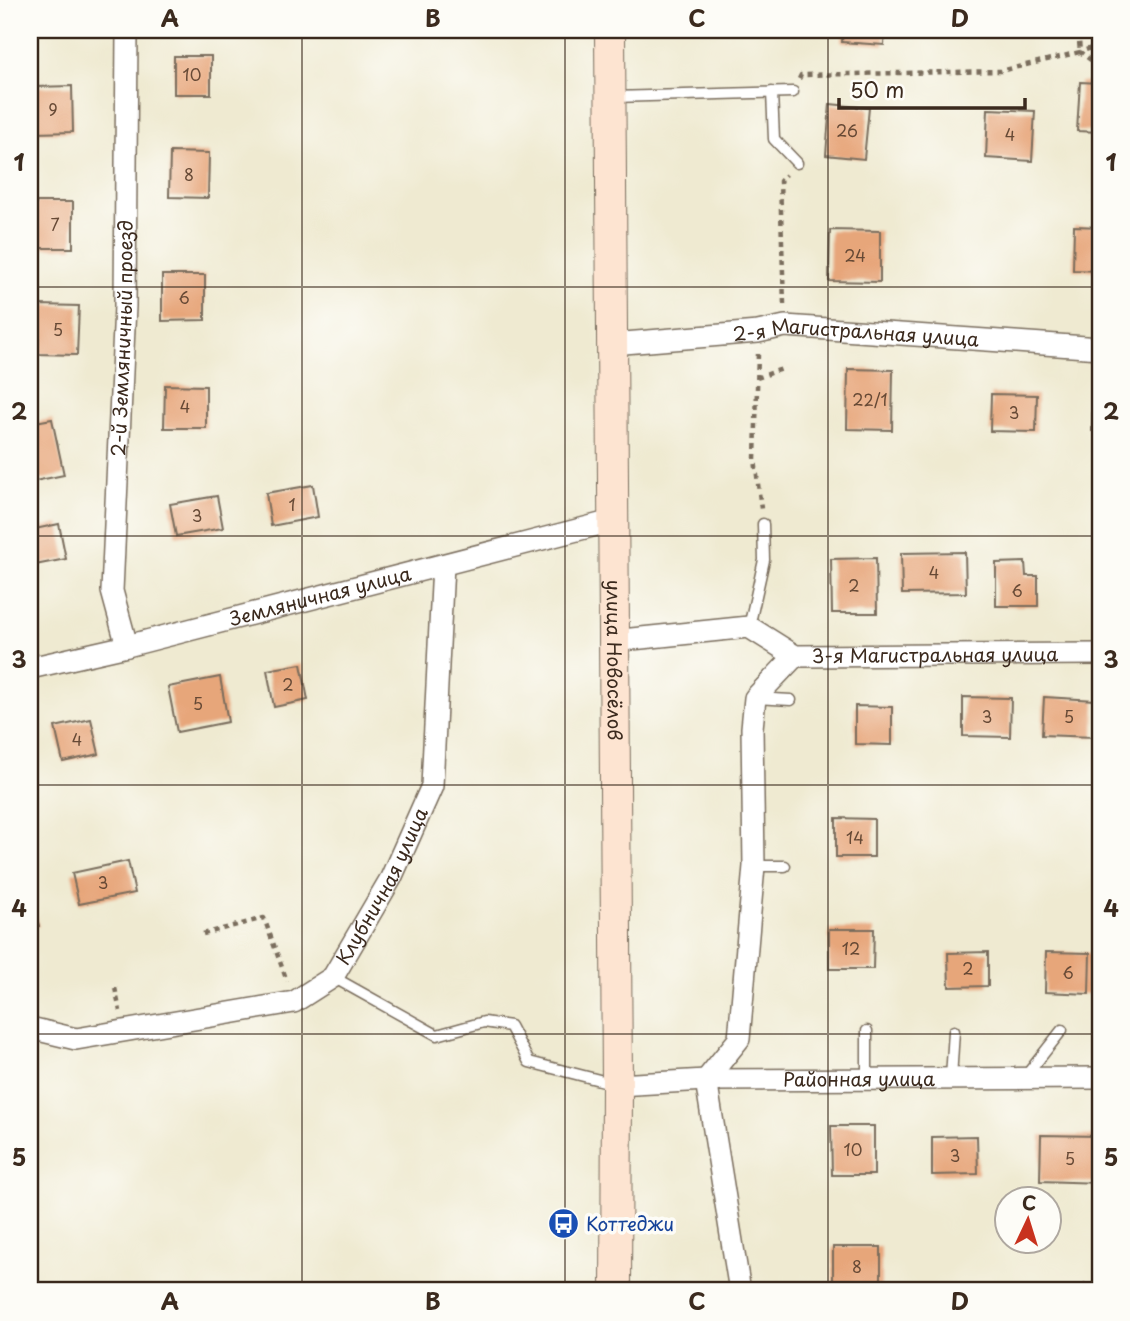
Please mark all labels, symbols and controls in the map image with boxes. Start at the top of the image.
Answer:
text: A [161,0,179,35]
text: B [425,0,441,35]
text: C [688,0,706,35]
text: D [951,0,969,35]
house number: 10 [183,62,201,86]
scale bar [839,66,1025,110]
text: 50 m [850,73,904,105]
house number: 9 [48,97,58,121]
house number: 26 [836,118,858,142]
house number: 4 [1005,122,1015,146]
text: 1 [14,144,25,179]
text: 1 [1106,144,1117,179]
house number: 8 [184,162,194,186]
house number: 7 [50,212,60,236]
street label: 2-й Земляничный проезд [103,220,139,457]
house number: 24 [844,243,866,267]
house number: 6 [178,285,190,309]
street label: 2-я Магистральная улица [732,310,980,353]
house number: 5 [53,317,63,341]
house number: 22/1 [852,387,888,411]
text: 2 [11,393,27,428]
text: 2 [1103,393,1119,428]
house number: 4 [180,394,190,418]
house number: 3 [1009,400,1019,424]
house number: 1 [288,492,296,516]
house number: 3 [192,503,202,527]
street label: Земляничная улица [226,558,414,632]
house number: 4 [929,560,939,584]
house number: 2 [848,573,860,597]
house number: 6 [1011,578,1023,602]
street label: улица Новосёлов [601,580,630,740]
street label: 3-я Магистральная улица [812,639,1058,669]
text: 3 [11,641,27,676]
text: 3 [1103,641,1119,676]
house number: 2 [282,672,294,696]
house number: 5 [193,691,203,715]
house number: 3 [982,704,992,728]
house number: 5 [1064,704,1074,728]
house number: 4 [72,727,82,751]
street label: Клубничная улица [328,803,434,970]
house number: 14 [846,825,864,849]
house number: 3 [98,870,108,894]
text: 4 [11,890,27,925]
text: 4 [1103,890,1119,925]
house number: 12 [842,936,860,960]
house number: 2 [962,956,974,980]
house number: 6 [1062,960,1074,984]
street label: Районная улица [783,1064,935,1093]
house number: 10 [844,1137,862,1161]
text: 5 [12,1139,26,1174]
text: 5 [1104,1139,1118,1174]
house number: 3 [950,1143,960,1167]
house number: 5 [1065,1146,1075,1170]
north arrow [993,1184,1064,1254]
text: С [1021,1188,1037,1217]
bus stop icon: Коттеджи [546,1207,580,1241]
place label: Коттеджи [586,1209,674,1237]
house number: 8 [852,1254,862,1278]
text: A [161,1283,179,1318]
text: B [425,1283,441,1318]
text: C [688,1283,706,1318]
text: D [951,1283,969,1318]

